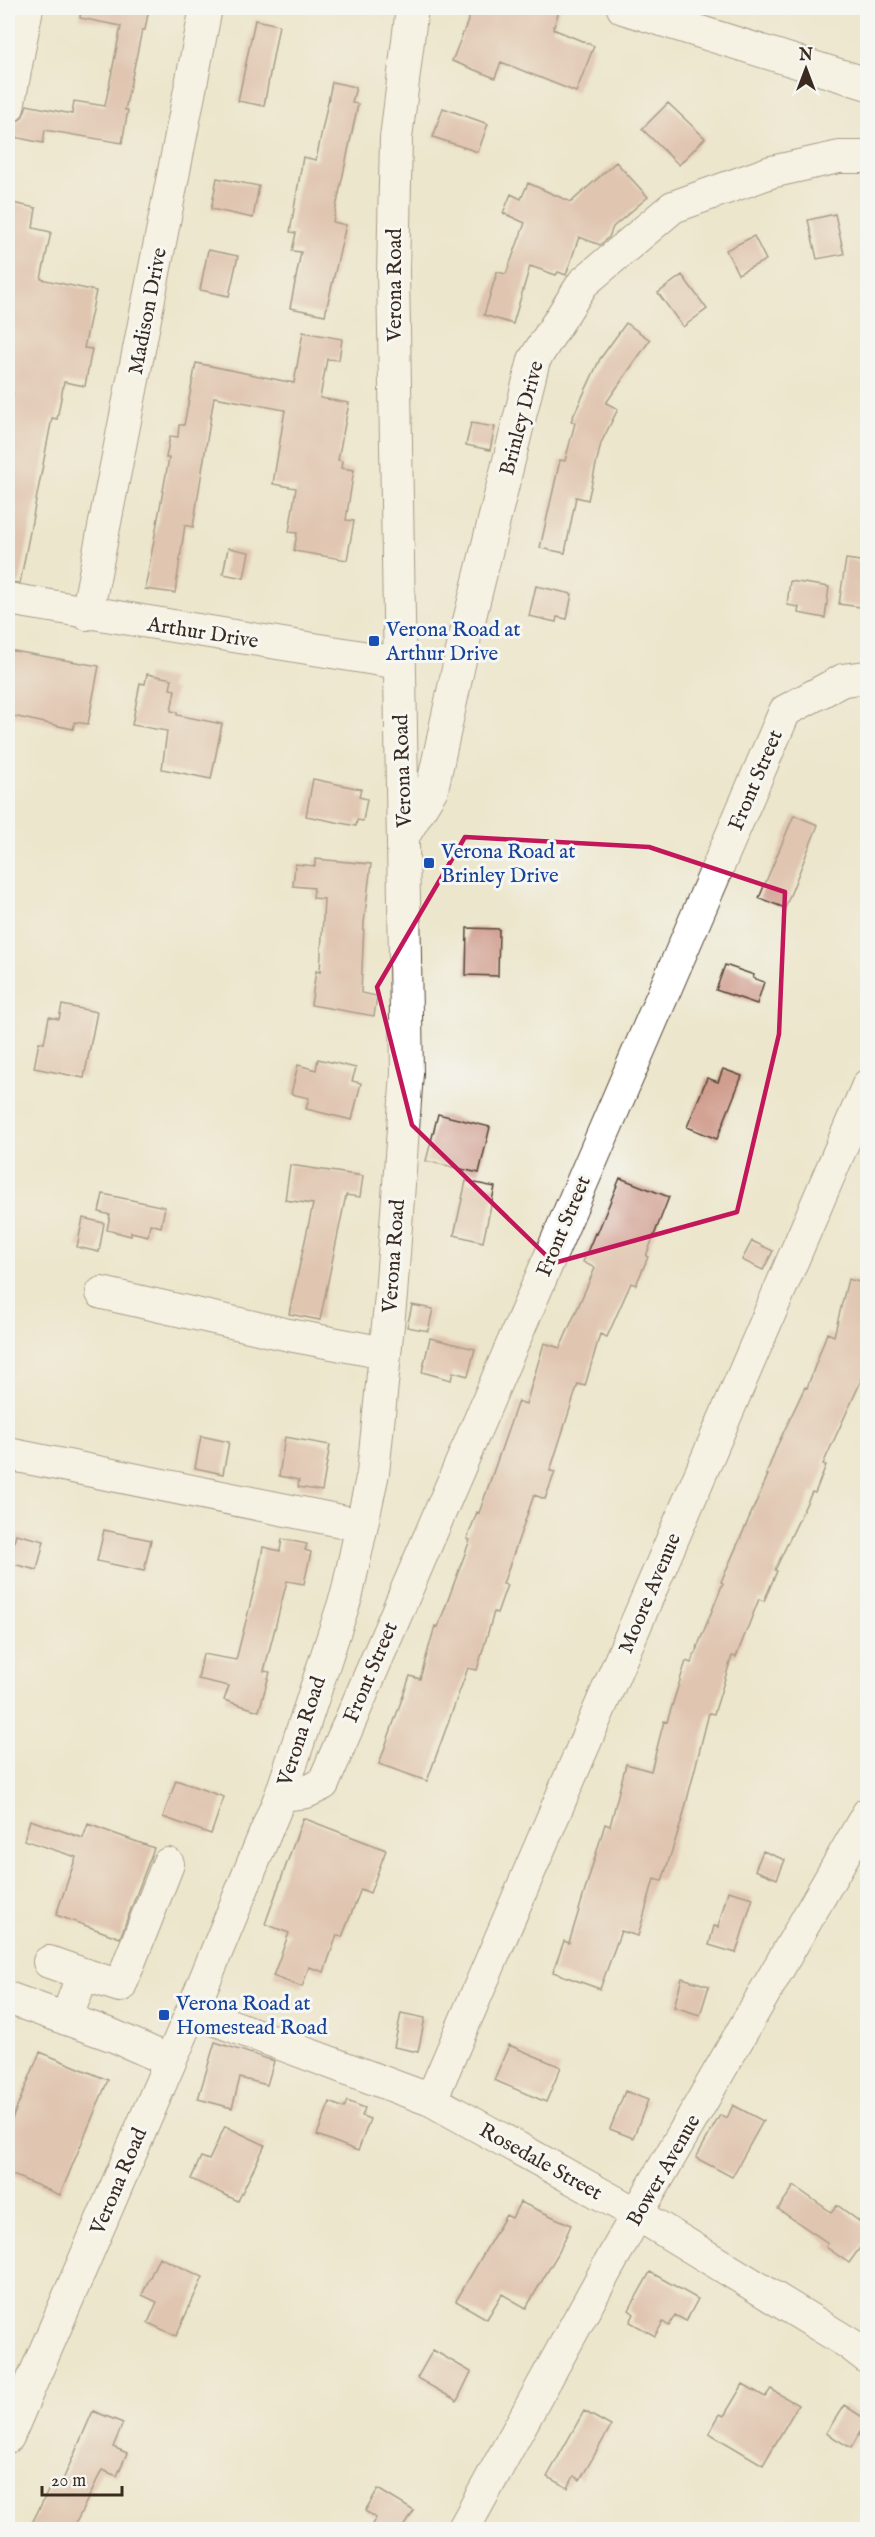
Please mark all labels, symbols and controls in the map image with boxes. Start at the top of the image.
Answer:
north arrow [776,39,836,99]
text: N [798,46,813,66]
street label: Verona Road [382,227,409,343]
street label: Madison Drive [123,245,174,377]
street label: Brinley Drive [494,358,551,479]
street label: Arthur Drive [144,611,261,656]
place label: Verona Road at Arthur Drive [385,617,520,668]
marker: Verona Road at Arthur Drive [367,634,381,648]
street label: Verona Road [388,713,419,829]
street label: Front Street [723,726,790,835]
place label: Verona Road at Brinley Drive [440,839,575,890]
marker: Verona Road at Brinley Drive [422,856,436,870]
street label: Front Street [531,1172,598,1281]
street label: Verona Road [377,1198,412,1315]
street label: Moore Avenue [613,1529,688,1658]
street label: Front Street [338,1618,405,1727]
street label: Verona Road [272,1673,333,1791]
place label: Verona Road at Homestead Road [175,1991,328,2042]
marker: Verona Road at Homestead Road [157,2008,171,2022]
street label: Bower Avenue [621,2110,707,2232]
street label: Rosedale Street [474,2117,607,2207]
street label: Verona Road [84,2123,154,2240]
scale bar [42,2459,122,2497]
text: 20 m [51,2470,86,2493]

